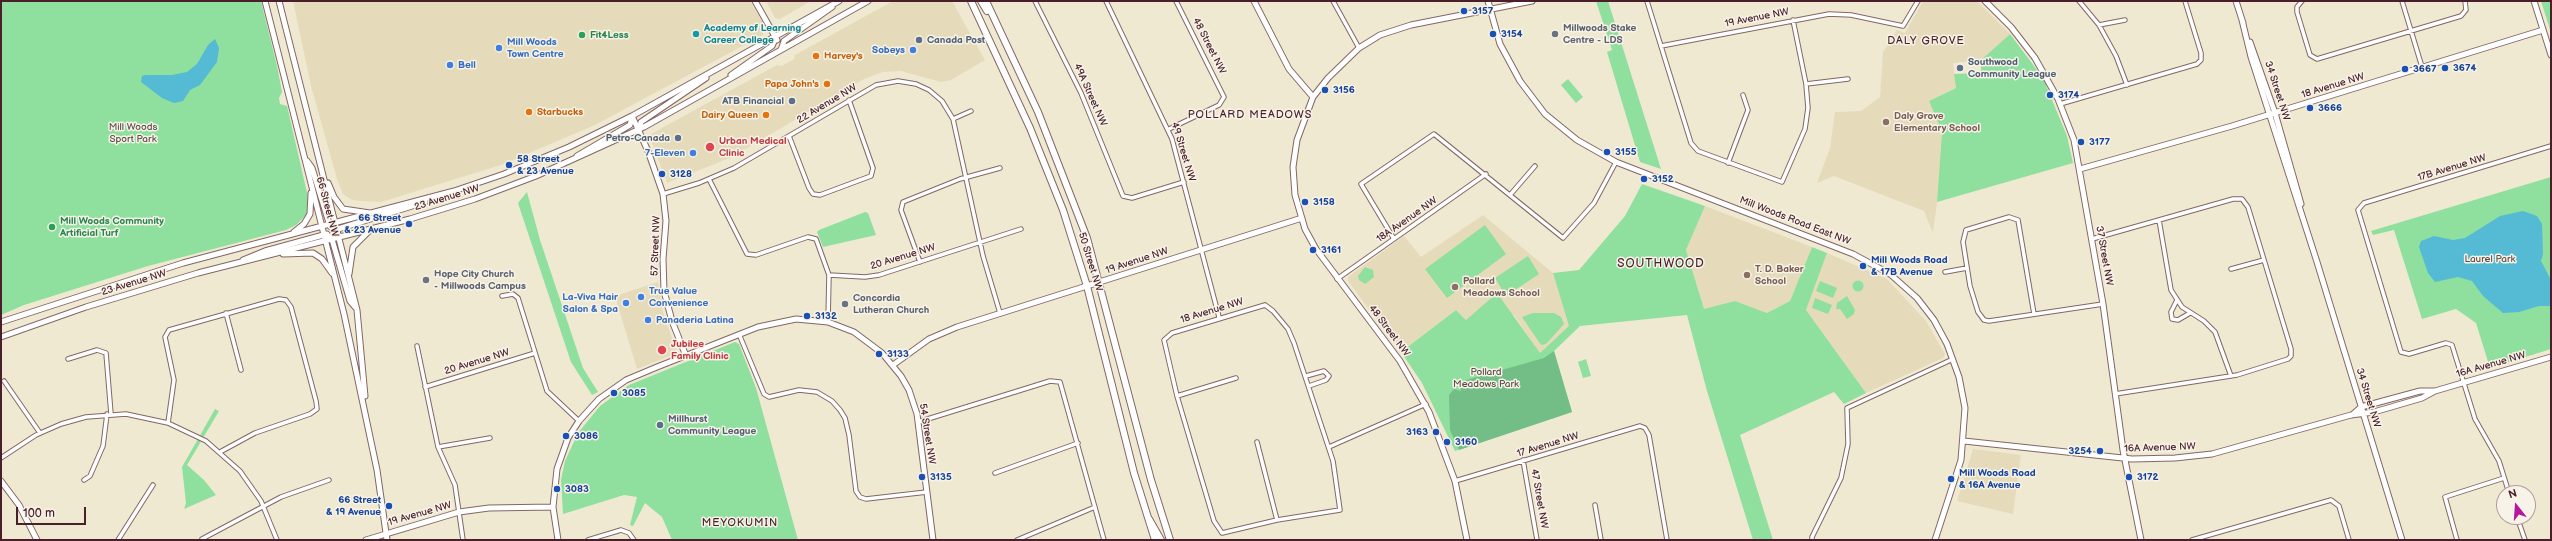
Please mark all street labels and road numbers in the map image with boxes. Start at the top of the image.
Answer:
street label: 19 Avenue NW [1724,6,1790,30]
street label: 48 Street NW [1190,16,1228,76]
street label: 34 Street NW [2262,60,2292,122]
street label: 49A Street NW [1071,62,1109,128]
street label: 18 Avenue NW [2300,71,2366,101]
street label: 22 Avenue NW [795,81,859,127]
street label: 49 Street NW [1168,121,1198,183]
street label: 17B Avenue NW [2416,152,2488,184]
street label: 66 Street NW [313,176,341,238]
street label: 23 Avenue NW [413,182,481,214]
street label: Mill Woods Road East NW [1738,194,1852,248]
street label: 18A Avenue NW [1374,195,1440,245]
street label: 57 Street NW [649,216,663,276]
street label: 37 Street NW [2093,225,2115,287]
street label: 50 Street NW [1075,231,1105,293]
street label: 20 Avenue NW [869,241,937,273]
street label: 19 Avenue NW [1104,245,1170,277]
street label: 23 Avenue NW [100,267,168,299]
street label: 18 Avenue NW [1179,296,1245,326]
street label: 48 Street NW [1366,303,1412,359]
street label: 20 Avenue NW [443,346,511,378]
street label: 16A Avenue NW [2455,349,2527,381]
street label: 34 Street NW [2353,367,2383,429]
street label: 54 Street NW [916,403,938,465]
street label: 17 Avenue NW [1515,430,1581,460]
street label: 16A Avenue NW [2124,441,2196,455]
street label: 47 Street NW [1528,468,1550,530]
street label: 19 Avenue NW [387,499,453,529]

